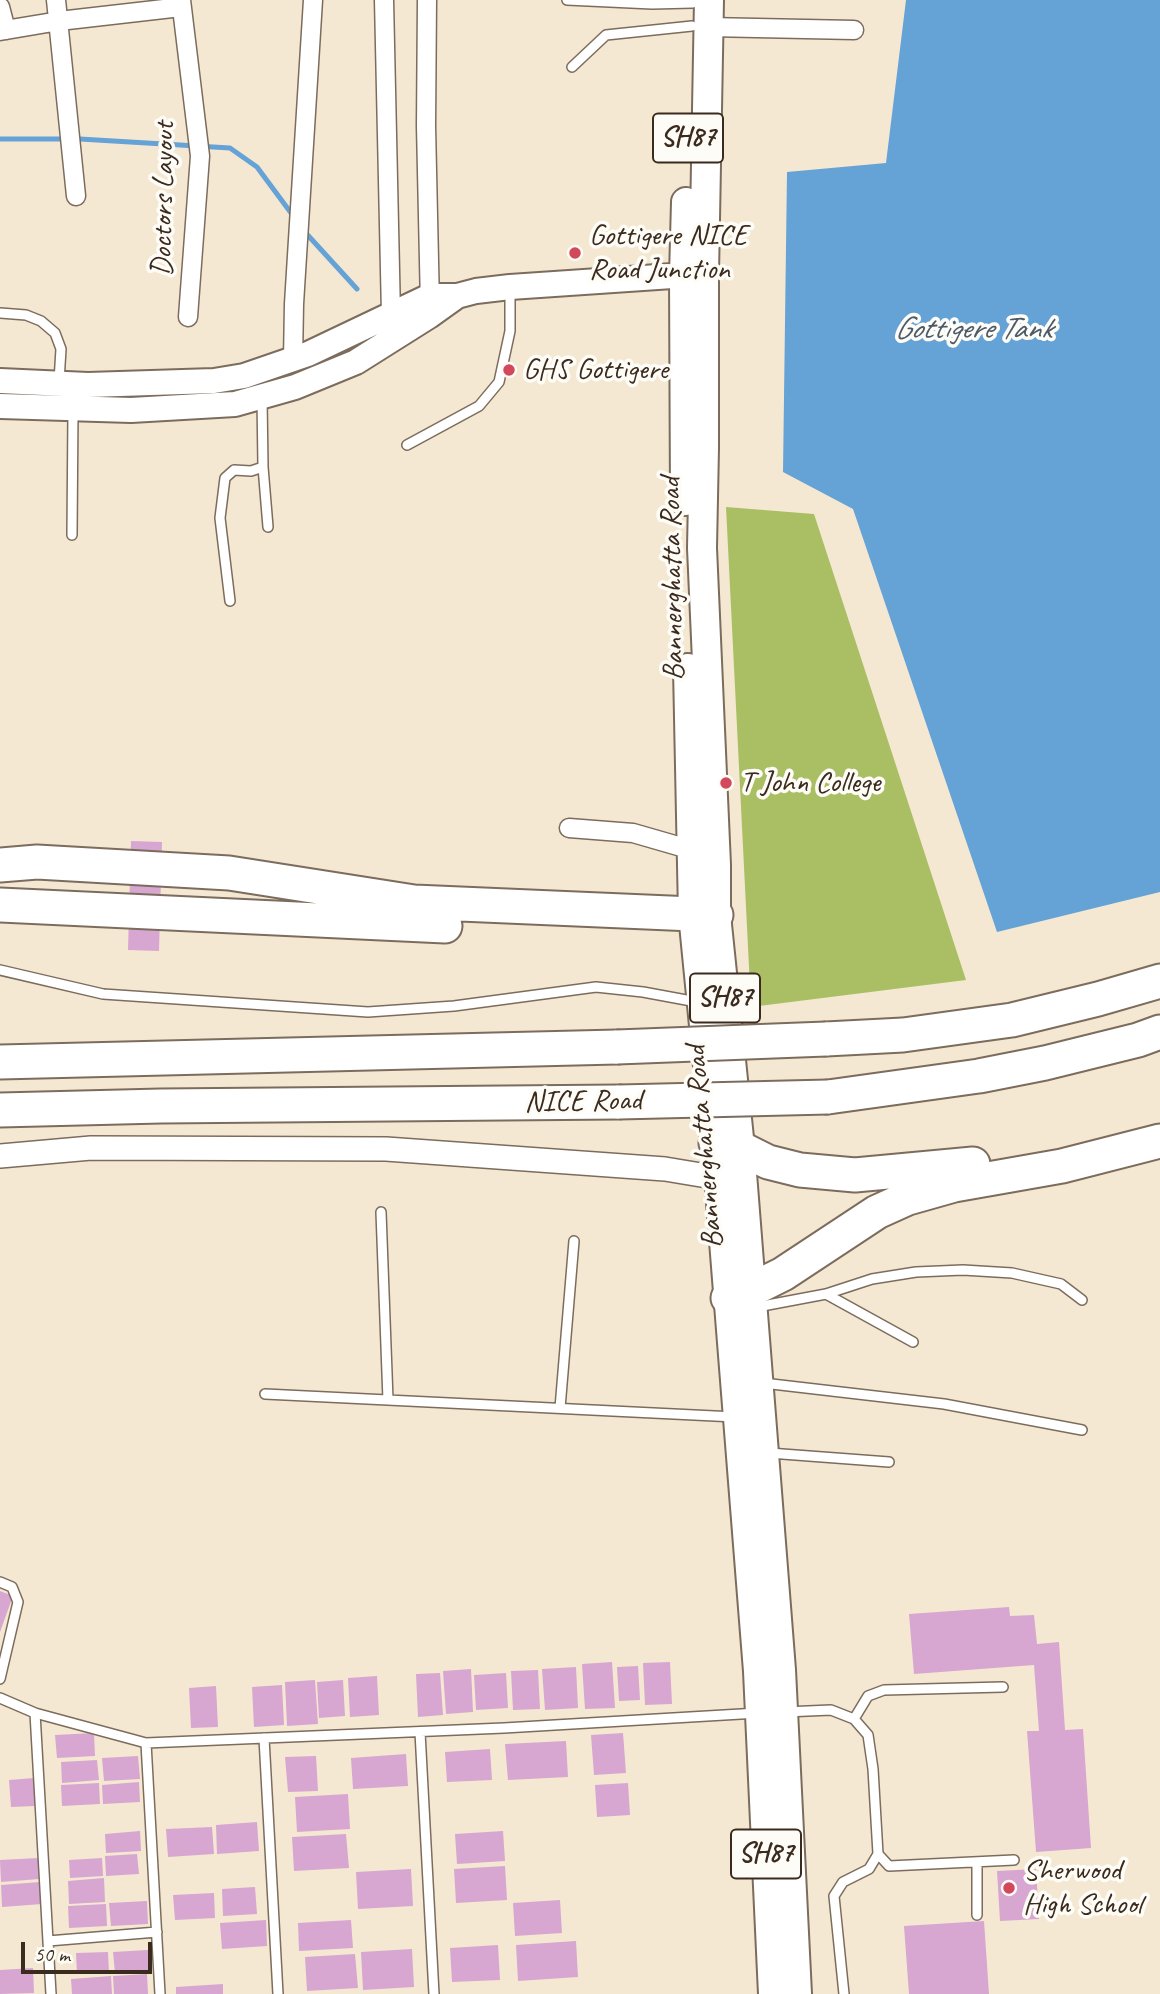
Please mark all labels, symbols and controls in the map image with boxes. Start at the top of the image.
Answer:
road number: SH87 [653,114,723,162]
street label: Doctors Layout [145,121,183,277]
place label: Gottigere NICE Road Junction [589,218,748,288]
marker: Gottigere NICE Road Junction [567,245,583,261]
water label: Gottigere Tank [894,311,1052,349]
place label: GHS Gottigere [523,352,668,388]
marker: GHS Gottigere [501,362,517,378]
street label: Bannerghatta Road [653,477,693,681]
place label: T John College [740,765,880,801]
marker: T John College [718,775,734,791]
road number: SH87 [690,974,760,1023]
street label: Bannerghatta Road [678,1044,732,1250]
street label: NICE Road [524,1083,642,1121]
road number: SH87 [731,1829,801,1878]
place label: Sherwood High School [1023,1853,1142,1924]
marker: Sherwood High School [1001,1880,1017,1896]
scale bar [24,1927,156,1971]
text: 50 m [34,1941,70,1967]

